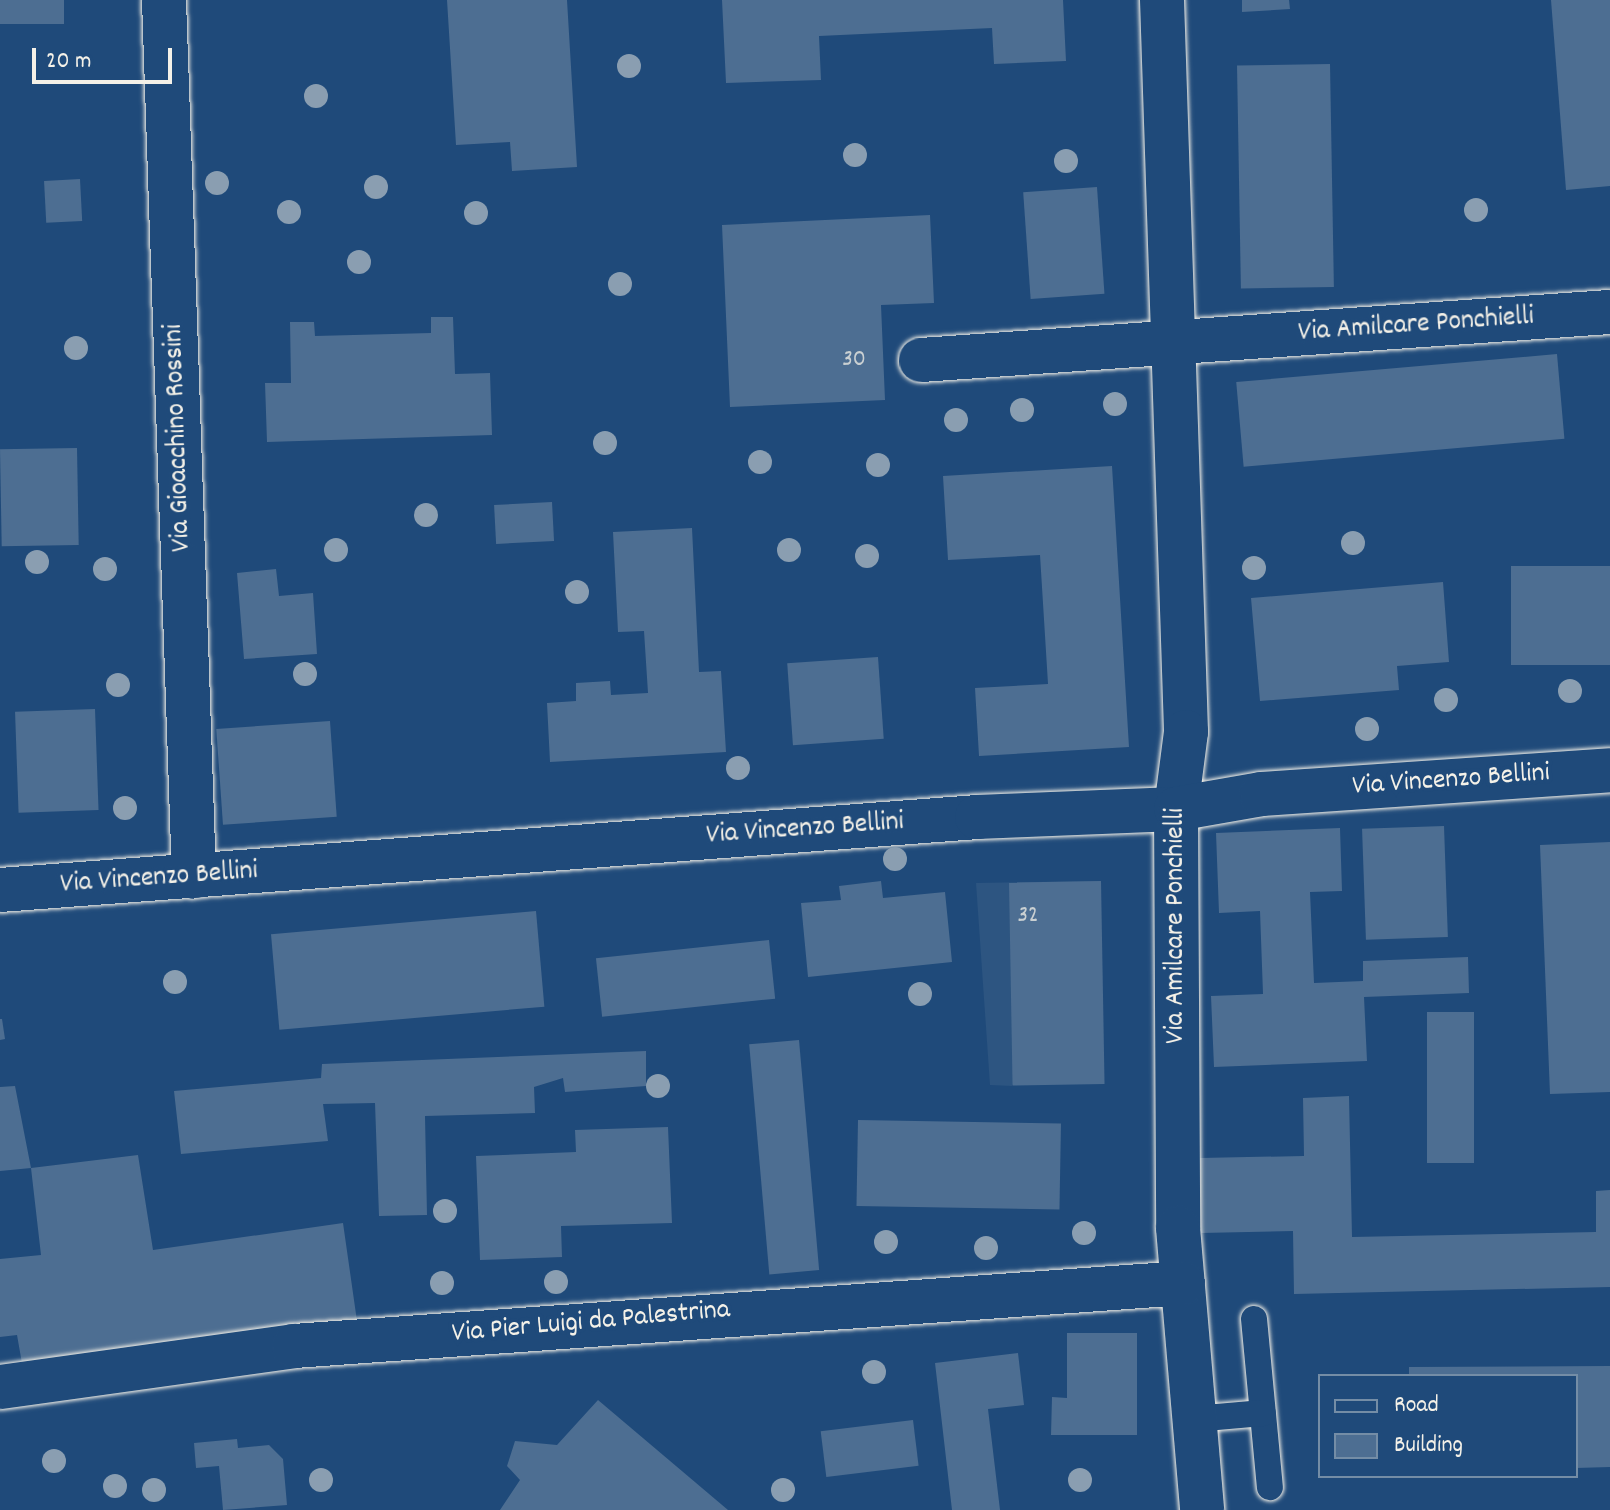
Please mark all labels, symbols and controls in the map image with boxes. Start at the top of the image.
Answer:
scale bar [36,32,176,82]
text: 20 m [46,45,92,79]
street label: Via Amilcare Ponchielli [1297,301,1535,351]
street label: Via Gioacchino Rossini [158,323,200,553]
house number: 30 [842,347,866,375]
street label: Via Vincenzo Bellini [1351,757,1551,805]
street label: Via Vincenzo Bellini [705,806,905,854]
street label: Via Amilcare Ponchielli [1160,808,1194,1044]
street label: Via Vincenzo Bellini [59,855,259,903]
house number: 32 [1017,903,1039,931]
street label: Via Pier Luigi da Palestrina [451,1294,731,1352]
legend [1318,1374,1578,1478]
text: Road [1394,1389,1439,1423]
text: Building [1394,1429,1463,1463]

